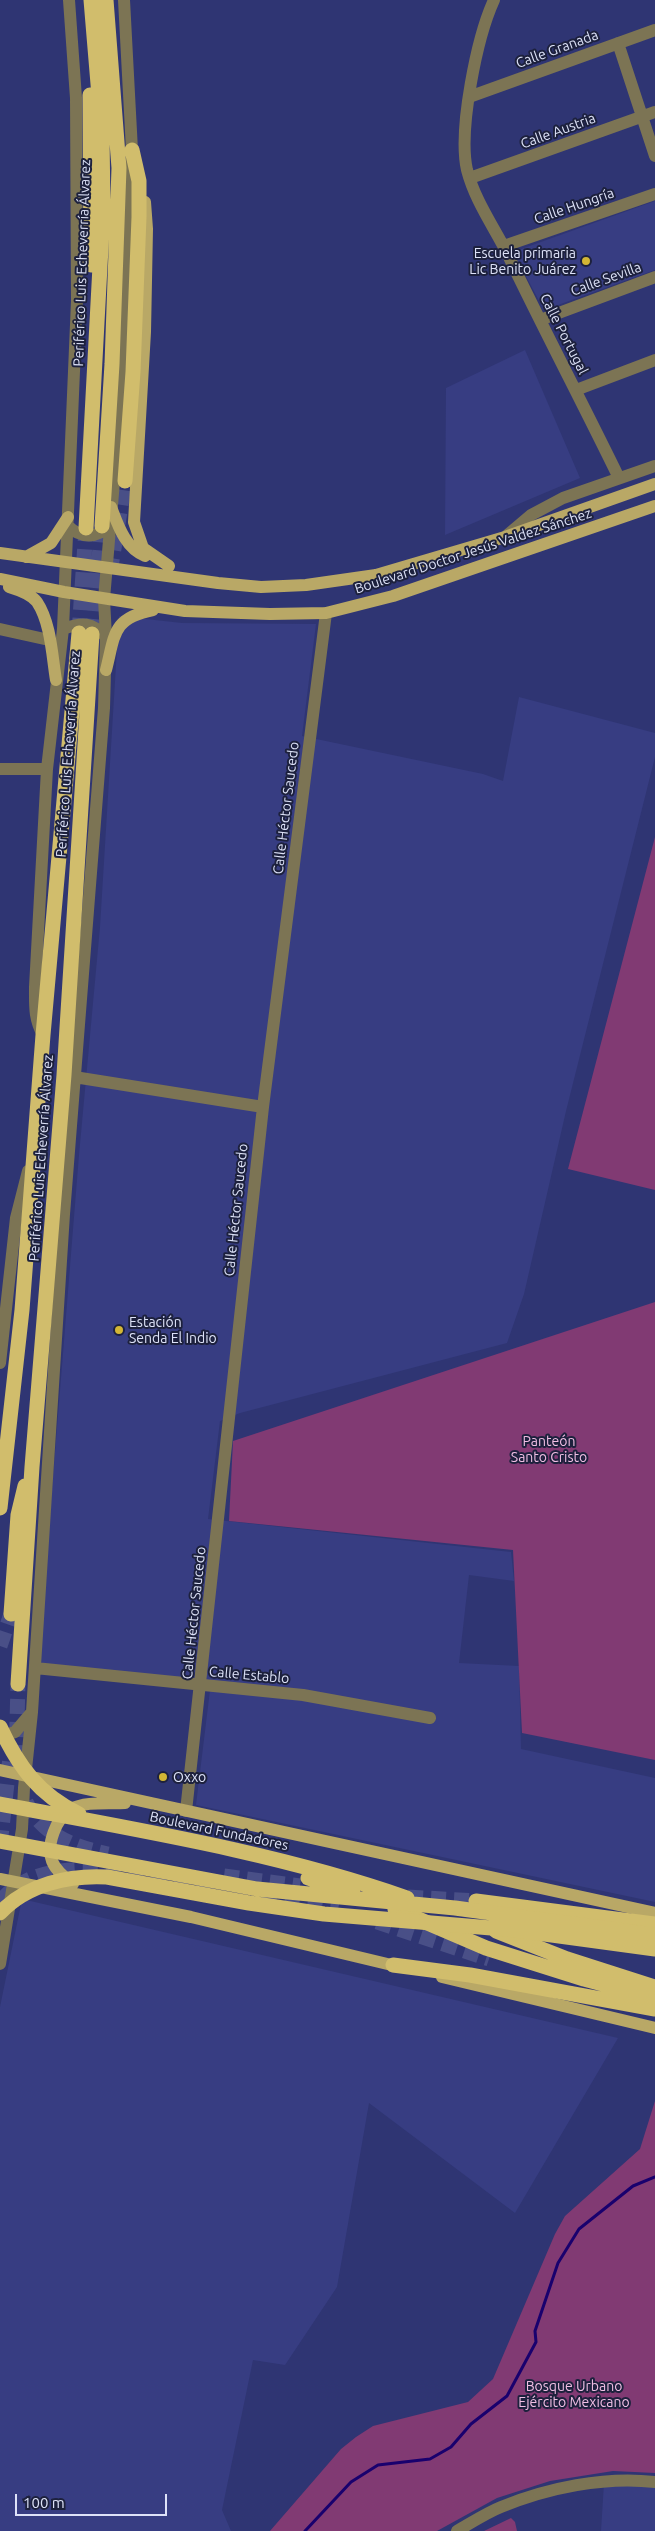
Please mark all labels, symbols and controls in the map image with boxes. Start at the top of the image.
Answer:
street label: Calle Granada [514,26,600,72]
street label: Calle Austria [518,110,598,152]
street label: Periférico Luis Echeverría Álvarez [70,159,94,367]
street label: Calle Hungría [532,184,616,228]
place label: Escuela primaria Lic Benito Juárez [469,245,576,278]
marker: Escuela primaria Lic Benito Juárez [580,255,592,267]
street label: Calle Sevilla [568,258,644,300]
street label: Calle Portugal [536,291,592,377]
street label: Boulevard Doctor Jesús Valdez Sánchez [352,505,594,597]
street label: Periférico Luis Echeverría Álvarez [52,650,84,858]
street label: Calle Héctor Saucedo [270,741,302,875]
street label: Periférico Luis Echeverría Álvarez [25,1054,57,1262]
street label: Calle Héctor Saucedo [221,1143,251,1277]
place label: Estación Senda El Indio [129,1314,217,1346]
marker: Estación Senda El Indio [113,1324,125,1336]
park label: Panteón Santo Cristo [511,1433,587,1465]
street label: Calle Héctor Saucedo [179,1546,209,1680]
street label: Calle Establo [208,1663,290,1687]
place label: Oxxo [173,1769,206,1785]
marker: Oxxo [157,1771,169,1783]
street label: Boulevard Fundadores [148,1808,290,1854]
park label: Bosque Urbano Ejército Mexicano [518,2378,630,2410]
scale bar [18,2484,170,2516]
text: 100 m [23,2494,65,2511]

